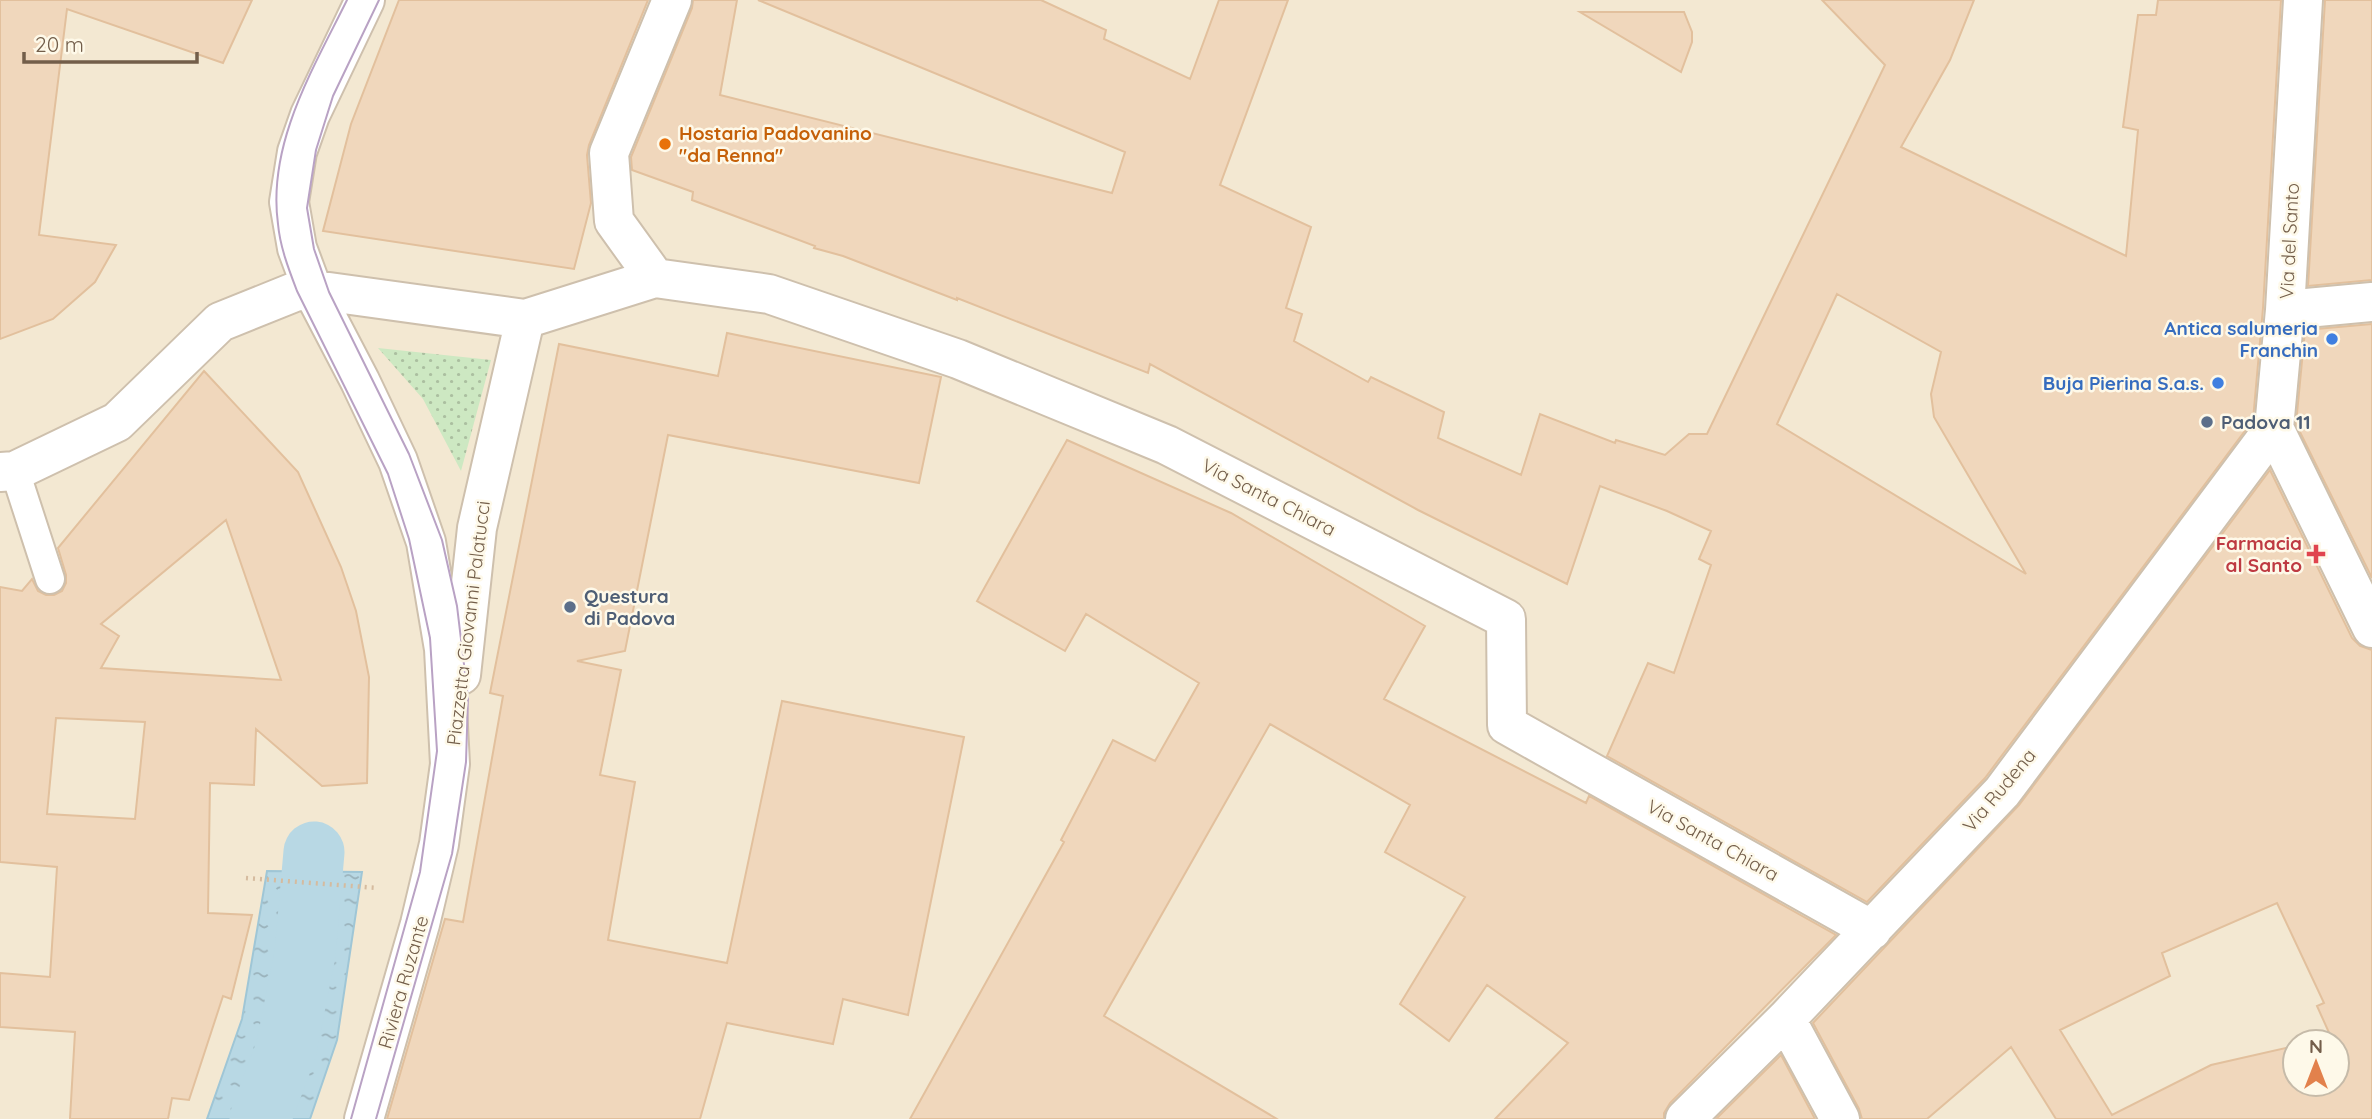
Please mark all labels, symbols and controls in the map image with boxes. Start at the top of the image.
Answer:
scale bar [24,21,198,65]
text: 20 m [35,31,84,57]
place label: Hostaria Padovanino "da Renna" [679,121,872,167]
marker: Hostaria Padovanino "da Renna" [657,136,673,152]
street label: Via del Santo [2274,182,2304,300]
place label: Antica salumeria Franchin [2164,316,2318,362]
marker: Antica salumeria Franchin [2324,331,2340,347]
place label: Buja Pierina S.a.s. [2043,371,2204,395]
marker: Buja Pierina S.a.s. [2210,375,2226,391]
place label: Padova 11 [2221,410,2311,434]
marker: Padova 11 [2199,414,2215,430]
street label: Via Santa Chiara [1198,453,1340,541]
street label: Piazzetta Giovanni Palatucci [441,499,495,747]
place label: Farmacia al Santo [2216,531,2302,577]
marker: Farmacia al Santo [2308,546,2324,562]
place label: Questura di Padova [584,584,675,630]
marker: Questura di Padova [562,599,578,615]
street label: Via Rudena [1957,743,2041,837]
street label: Via Santa Chiara [1643,794,1783,886]
street label: Riviera Ruzante [373,913,433,1051]
north arrow [2281,1028,2351,1098]
text: N [2309,1034,2323,1058]

